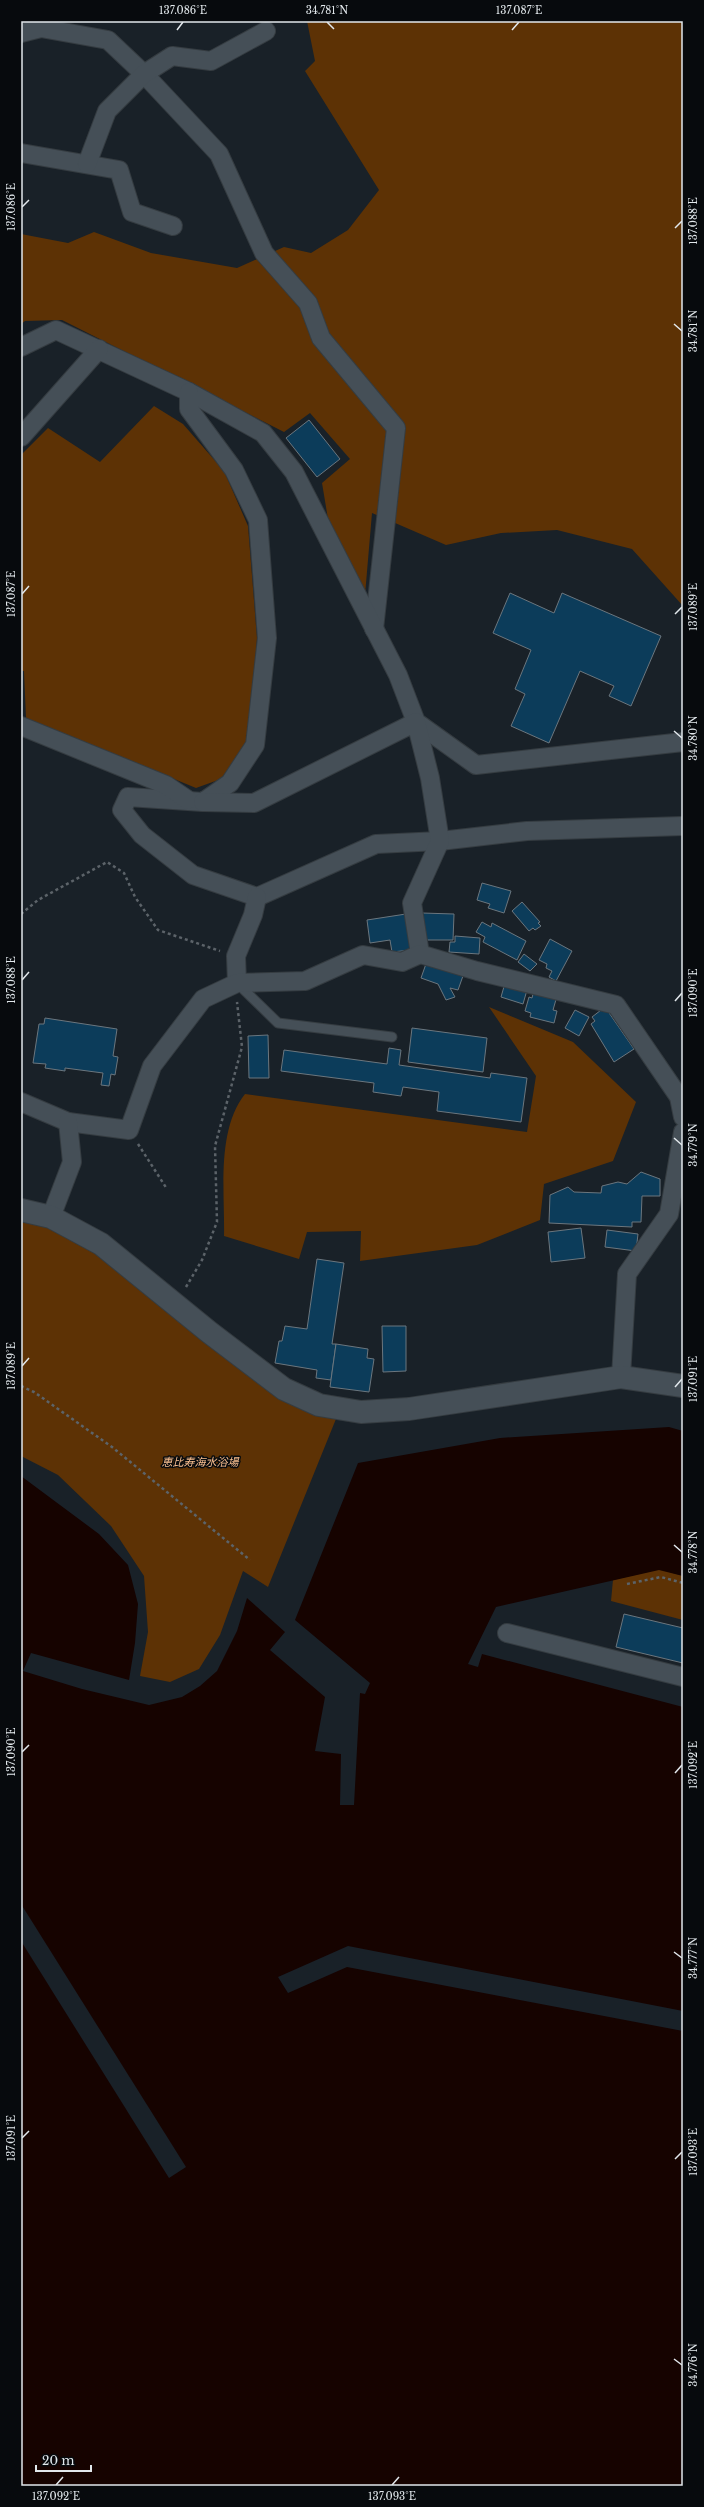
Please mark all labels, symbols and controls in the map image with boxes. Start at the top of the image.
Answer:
text: 137.086°E [159,4,207,17]
text: 34.781°N [306,4,348,17]
text: 137.087°E [496,4,542,17]
text: 137.086°E [5,183,18,231]
text: 137.088°E [687,197,700,245]
text: 34.781°N [687,310,700,352]
text: 137.087°E [5,571,18,617]
text: 137.089°E [687,583,700,631]
text: 34.780°N [687,715,700,761]
text: 137.088°E [5,956,18,1004]
text: 137.090°E [687,969,700,1017]
text: 34.779°N [687,1123,700,1167]
text: 137.089°E [5,1342,18,1390]
text: 137.091°E [687,1356,700,1402]
park label: 恵比寿海水浴場 [162,1455,240,1469]
text: 34.778°N [687,1530,700,1574]
text: 137.090°E [5,1728,18,1776]
text: 137.092°E [687,1741,700,1789]
text: 34.777°N [687,1937,700,1979]
text: 137.091°E [5,2115,18,2161]
text: 137.093°E [687,2128,700,2176]
text: 34.776°N [687,2343,700,2387]
scale bar [36,2447,91,2473]
text: 20 m [42,2453,74,2468]
text: 137.092°E [32,2490,80,2503]
text: 137.093°E [368,2490,416,2503]

